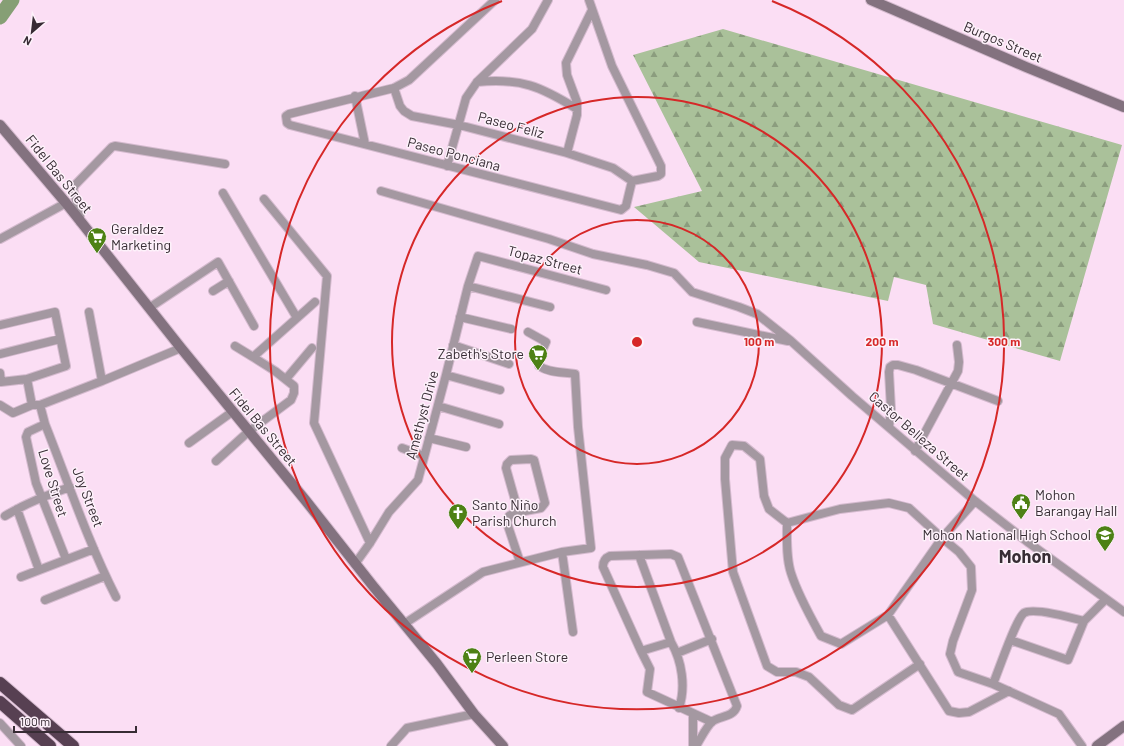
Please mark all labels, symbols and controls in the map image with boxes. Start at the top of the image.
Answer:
north arrow [12,12,52,52]
street label: Burgos Street [961,17,1045,66]
text: N [21,34,33,49]
street label: Paseo Feliz [476,108,546,142]
street label: Fidel Bas Street [22,131,96,216]
street label: Paseo Ponciana [406,133,503,174]
place label: Geraldez Marketing [111,220,171,253]
supermarket icon: Geraldez Marketing [86,226,108,254]
street label: Topaz Street [506,241,584,278]
text: 100 m [744,334,774,348]
text: 200 m [866,334,898,348]
text: 300 m [988,334,1020,348]
centre of rings [630,335,644,349]
supermarket icon: Zabeth's Store [527,343,549,371]
place label: Zabeth's Store [438,345,524,362]
street label: Amethyst Drive [401,368,442,461]
street label: Fidel Bas Street [226,384,301,469]
street label: Castor Belleza Street [866,387,973,484]
street label: Love Street [35,447,72,519]
street label: Joy Street [69,464,108,529]
place label: Mohon Barangay Hall [1035,486,1117,519]
public building icon: Mohon Barangay Hall [1010,492,1032,520]
place label: Santo Niño Parish Church [472,496,557,529]
church icon: Santo Niño Parish Church [447,502,469,530]
school or university icon: Mohon National High School [1094,524,1116,552]
place label: Mohon National High School [922,526,1091,543]
district label: Mohon [999,545,1051,567]
supermarket icon: Perleen Store [461,646,483,674]
place label: Perleen Store [486,648,568,665]
scale bar [14,708,136,734]
text: 100 m [20,714,50,728]

